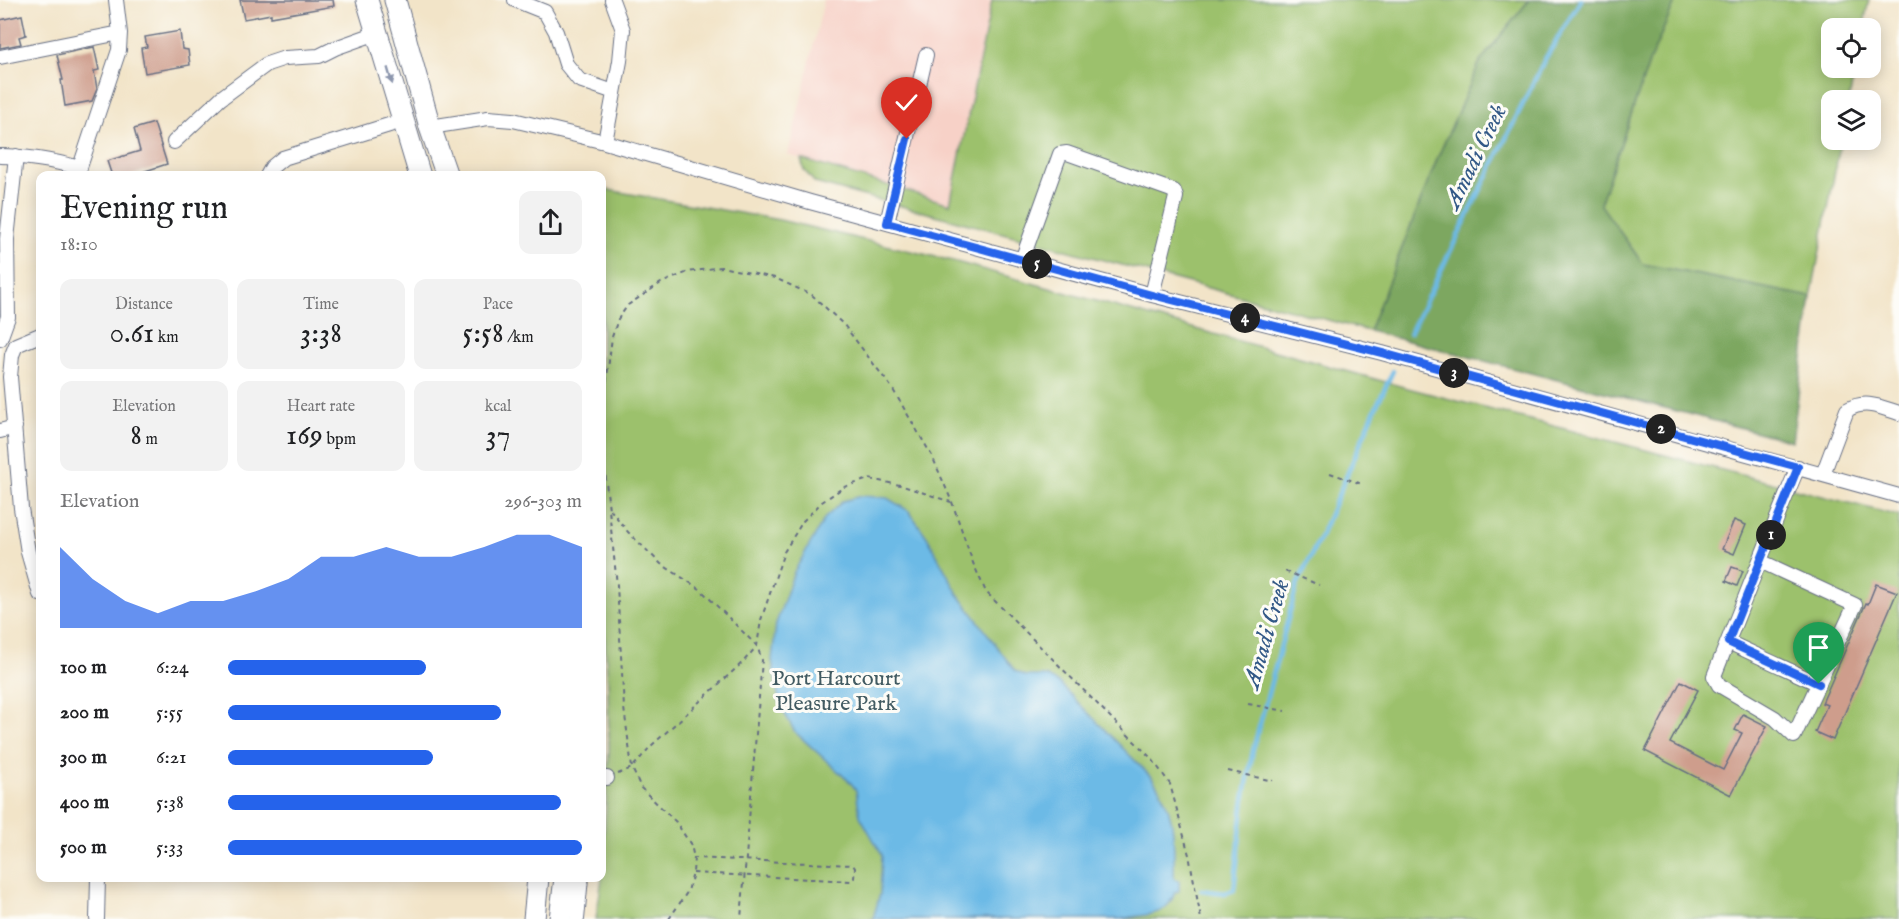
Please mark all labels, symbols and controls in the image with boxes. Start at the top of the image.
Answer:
map controls [1821,18,1881,150]
button: locate [1821,18,1881,78]
one-way arrow [386,67,395,85]
pin [881,77,932,139]
icon: check [890,86,923,119]
button: layers [1821,90,1881,150]
water label: Amadi Creek [1436,99,1515,217]
text: Evening run [60,188,228,230]
button: share [519,191,582,254]
text: 18:10 [60,232,98,257]
pin: 5 [1022,249,1052,279]
text: 5 [1034,254,1040,274]
text: Distance [115,295,173,315]
text: Time [303,295,339,315]
text: Pace [483,295,513,315]
pin: 4 [1230,303,1260,333]
text: 4 [1241,308,1249,328]
text: 0.61 [109,315,154,353]
text: 3:38 [300,315,342,353]
text: 5:58 [462,315,504,353]
text: km [154,328,179,348]
text: /km [504,328,534,348]
pin: 3 [1439,358,1469,388]
text: 3 [1451,363,1457,383]
text: Elevation [112,397,176,417]
text: Heart rate [287,397,355,417]
text: kcal [485,397,511,417]
pin: 2 [1646,414,1676,444]
text: 8 [130,417,142,455]
text: 169 [286,417,323,455]
text: 37 [485,417,511,455]
text: 2 [1657,419,1665,439]
text: m [142,430,158,450]
text: bpm [323,430,356,450]
text: Elevation [60,489,139,514]
text: 296–303 m [504,489,582,514]
pin: 1 [1756,520,1786,550]
text: 1 [1768,525,1774,545]
water label: Amadi Creek [1236,575,1297,695]
pin [1793,622,1844,684]
icon: arrive [1802,631,1835,664]
text: 100 m [60,655,107,680]
text: 6:24 [156,655,189,680]
park label: Port Harcourt Pleasure Park [771,665,901,718]
text: 200 m [60,700,109,725]
text: 5:55 [156,700,183,725]
text: 300 m [60,745,107,770]
text: 6:21 [156,745,187,770]
text: 400 m [60,790,109,815]
text: 5:38 [156,790,184,815]
text: 500 m [60,835,107,860]
text: 5:33 [156,835,183,860]

